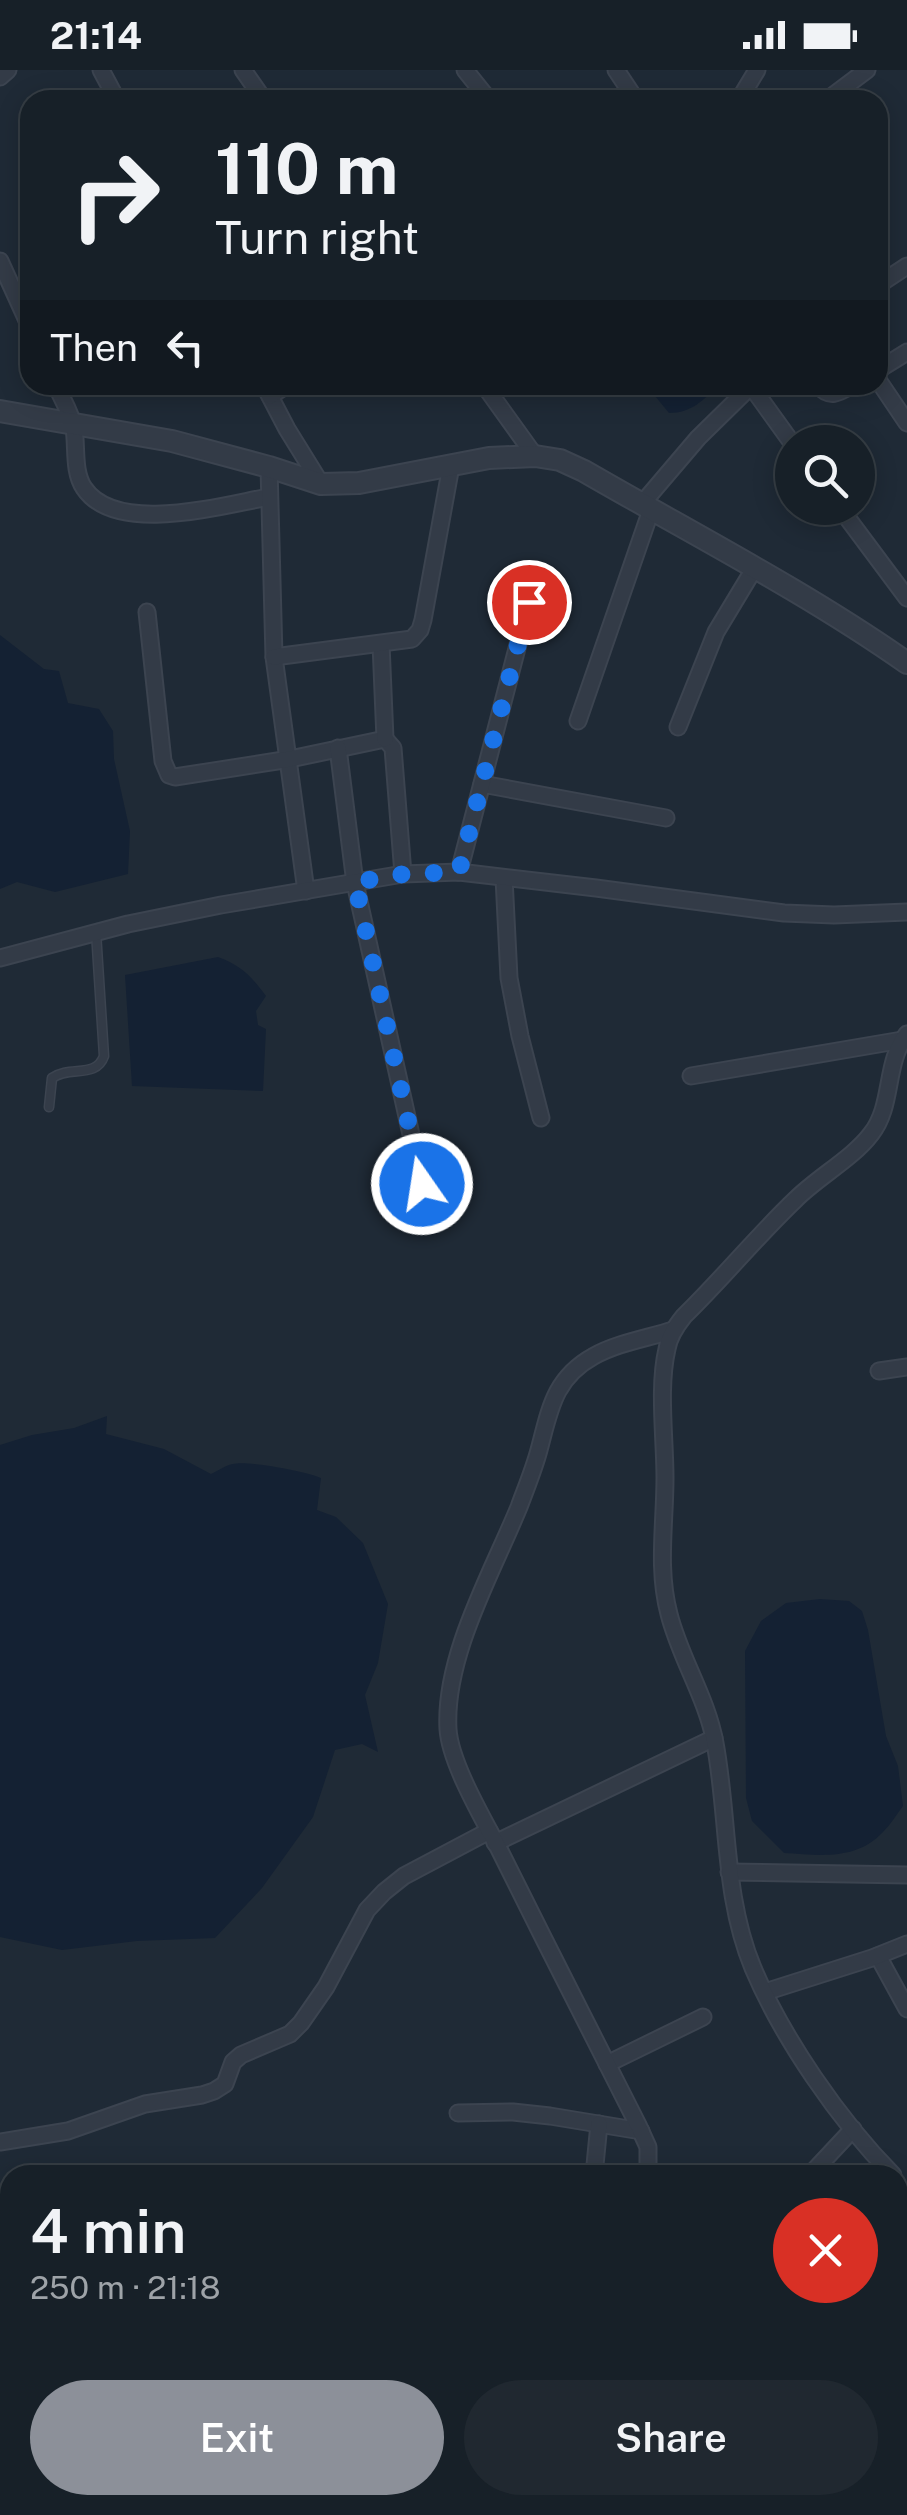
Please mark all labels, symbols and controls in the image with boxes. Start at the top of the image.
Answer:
text: 21:14 [50,13,142,58]
text: 110 m [215,127,399,210]
icon: right [50,130,180,260]
text: Turn right [215,211,419,264]
icon: left [158,320,213,375]
text: Then [50,325,138,370]
map controls [775,425,875,525]
button: search [775,425,875,525]
pin [487,560,572,645]
icon: arrive [502,575,557,630]
position arrow [370,1132,474,1236]
text: 4 min [30,2196,186,2267]
button: close [773,2198,878,2303]
text: 250 m · 21:18 [30,2269,220,2306]
button: Exit [30,2380,444,2495]
button: Share [464,2380,878,2495]

